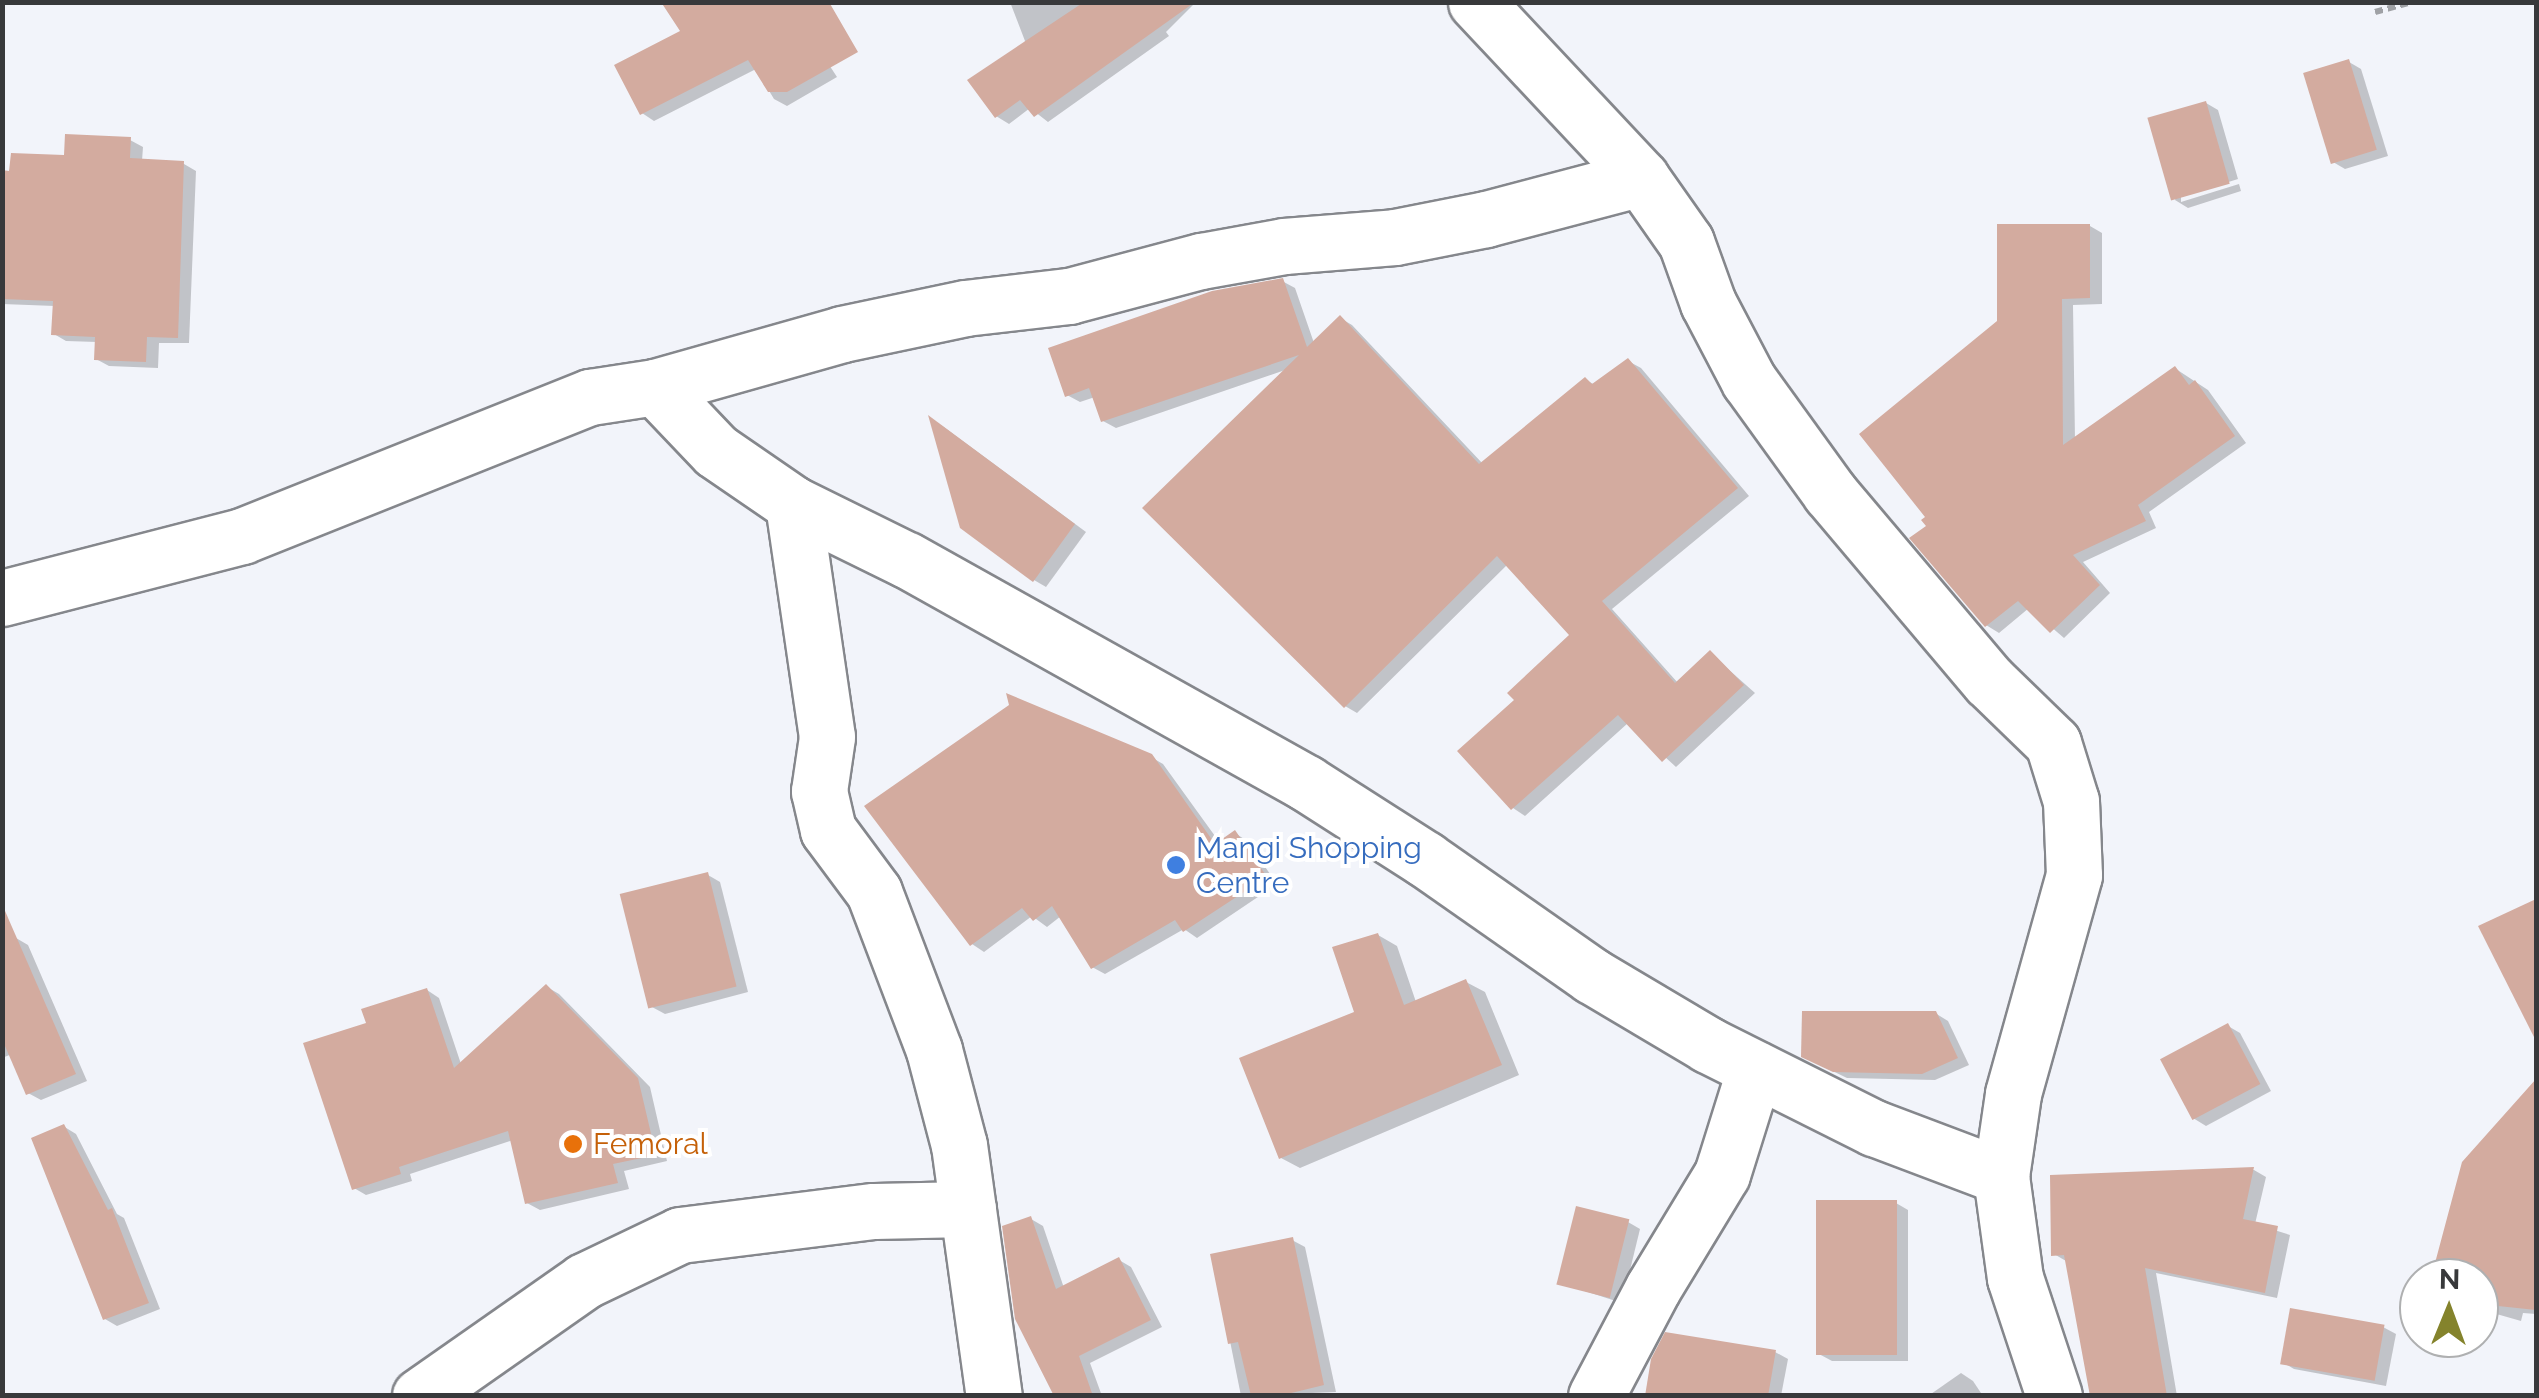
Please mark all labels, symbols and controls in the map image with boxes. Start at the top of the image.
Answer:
place label: Mangi Shopping Centre [1196,830,1422,900]
marker: Mangi Shopping Centre [1165,854,1187,876]
place label: Femoral [593,1126,708,1162]
marker: Femoral [562,1133,584,1155]
north arrow [2399,1258,2499,1358]
text: N [2439,1263,2460,1296]

